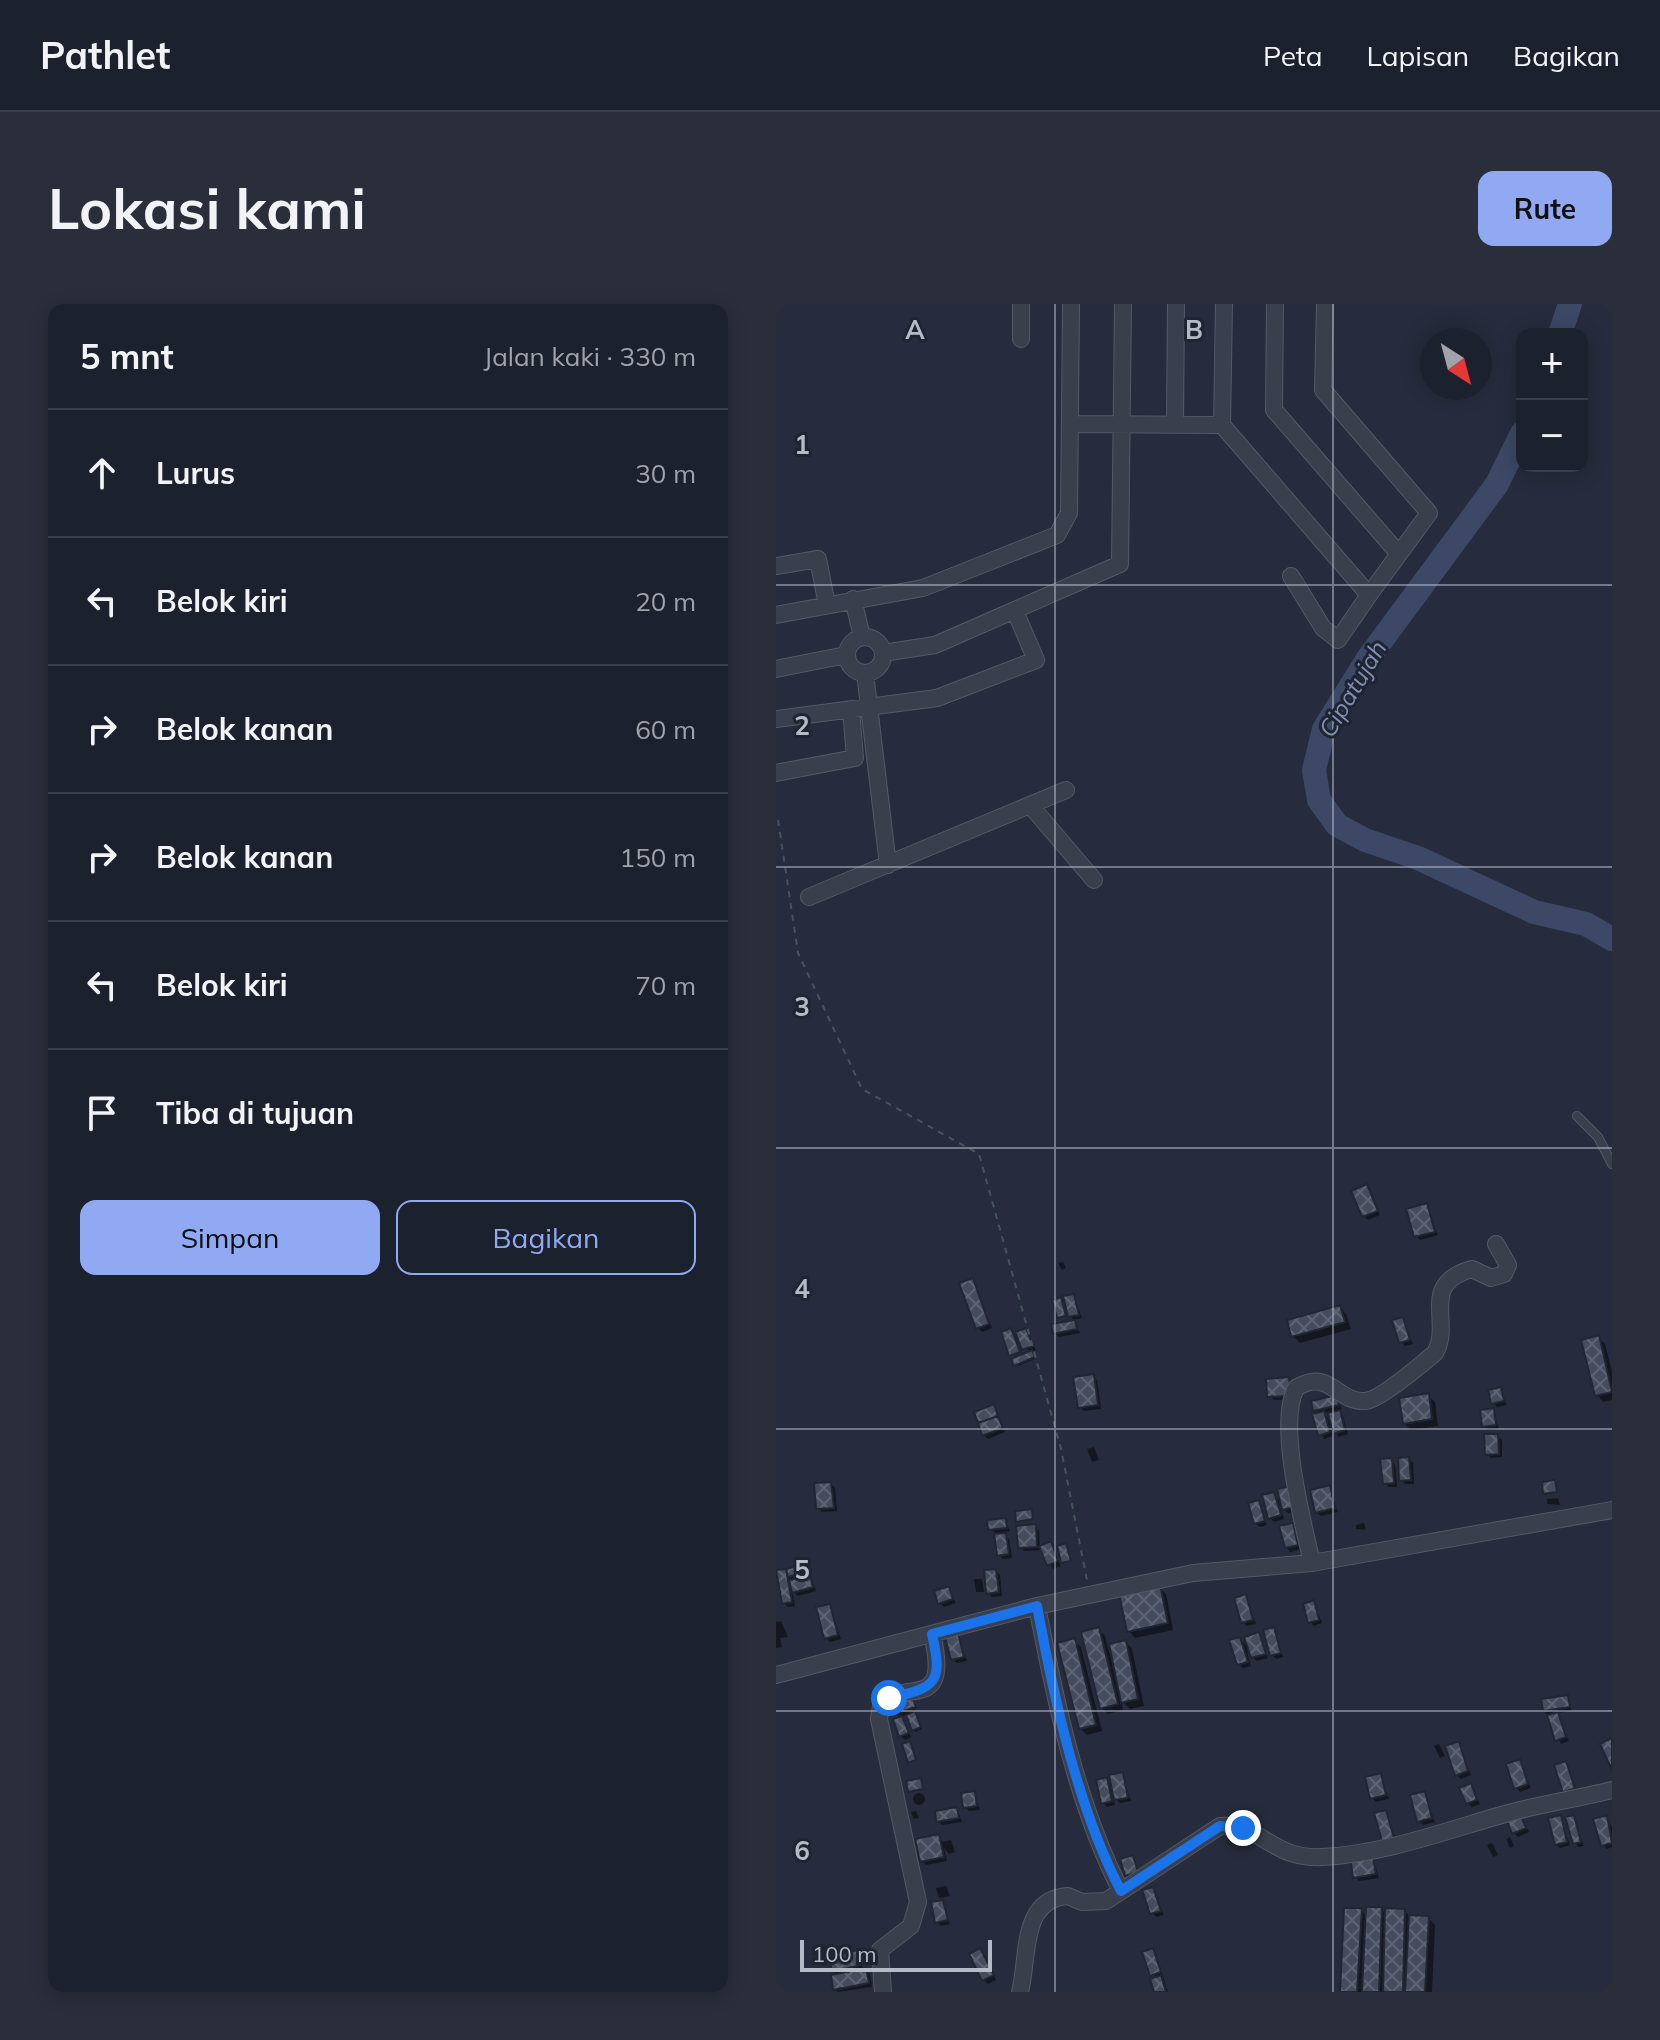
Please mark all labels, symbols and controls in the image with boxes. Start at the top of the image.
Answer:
text: Pathlet [40,31,170,79]
text: Peta [1263,38,1322,73]
text: Lapisan [1366,38,1469,73]
text: Bagikan [1513,38,1620,73]
button: Rute [1478,171,1612,246]
text: Lokasi kami [48,173,366,243]
text: A [905,313,925,346]
text: B [1185,313,1203,346]
north arrow [1420,328,1492,400]
map controls [1516,328,1588,472]
button: + [1516,328,1588,400]
text: 5 mnt [80,335,174,378]
text: Jalan kaki · 330 m [484,340,696,373]
button: − [1516,400,1588,472]
text: 1 [794,428,810,461]
icon: ahead [80,451,124,495]
text: Lurus [156,454,235,492]
text: 30 m [635,457,696,490]
icon: left [80,579,124,623]
text: Belok kiri [156,582,288,620]
text: 20 m [635,585,696,618]
water label: Cipatujah [1312,635,1393,742]
icon: right [80,707,124,751]
text: 2 [794,709,810,742]
text: Belok kanan [156,710,333,748]
text: 60 m [635,713,696,746]
icon: right [80,835,124,879]
text: Belok kanan [156,838,333,876]
text: 150 m [620,841,696,874]
icon: left [80,963,124,1007]
text: Belok kiri [156,966,288,1004]
text: 70 m [635,969,696,1002]
text: 3 [794,990,810,1023]
icon: arrive [80,1091,124,1135]
text: Tiba di tujuan [156,1094,354,1132]
button: Simpan [80,1200,380,1275]
button: Bagikan [396,1200,696,1275]
text: 4 [794,1272,810,1305]
text: 5 [794,1553,810,1586]
route start [871,1680,907,1716]
route end [1225,1810,1261,1846]
text: 6 [794,1834,810,1867]
scale bar [800,1936,992,1972]
text: 100 m [812,1940,877,1968]

